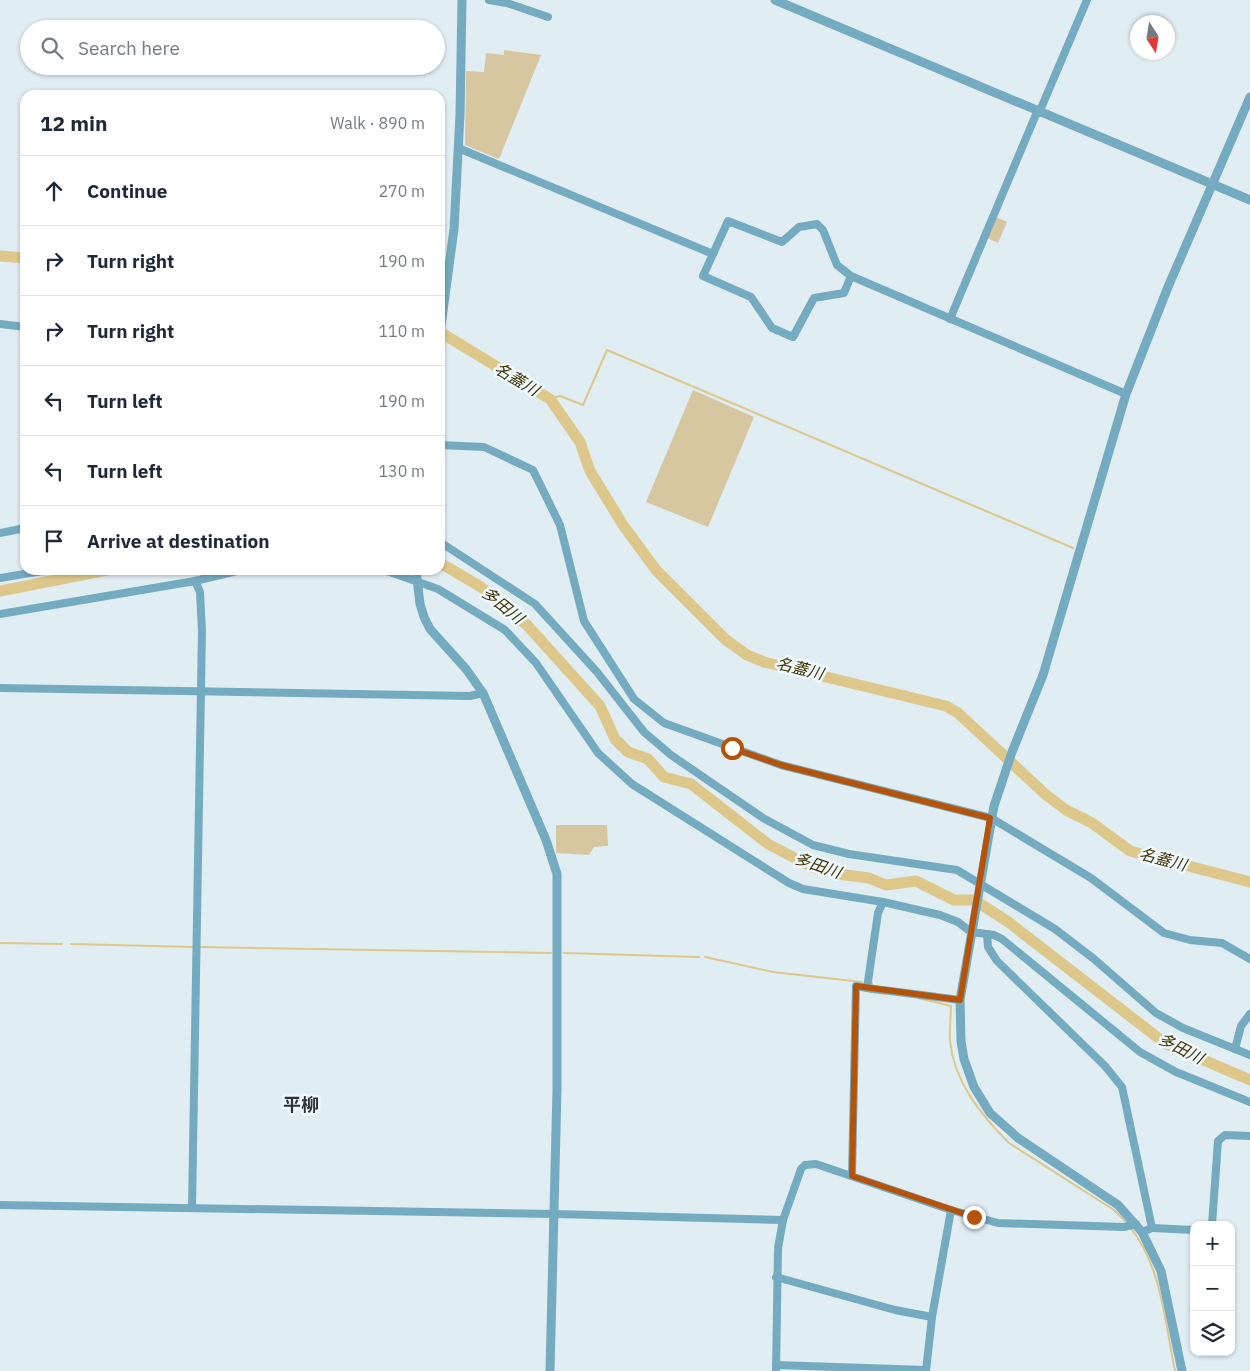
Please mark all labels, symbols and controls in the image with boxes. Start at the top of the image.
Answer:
north arrow [1130,15,1175,60]
search box [20,20,445,75]
icon: search [38,34,66,62]
text: Search here [78,36,180,60]
text: 12 min [40,109,107,137]
text: Walk · 890 m [330,113,425,133]
icon: ahead [40,177,68,205]
text: Continue [87,179,167,203]
text: 270 m [378,181,425,201]
icon: right [40,247,68,275]
text: Turn right [87,249,174,273]
text: 190 m [378,251,425,271]
icon: right [40,317,68,345]
text: Turn right [87,319,174,343]
text: 110 m [378,321,425,341]
water label: 名蓋川 [491,358,544,401]
icon: left [40,387,68,415]
text: Turn left [87,389,163,413]
text: 190 m [378,391,425,411]
icon: left [40,457,68,485]
text: Turn left [87,459,163,483]
text: 130 m [378,461,425,481]
icon: arrive [40,527,68,555]
text: Arrive at destination [87,529,270,553]
water label: 多田川 [478,582,529,629]
water label: 名蓋川 [774,652,828,684]
route start [721,737,744,760]
water label: 名蓋川 [1137,843,1191,875]
water label: 多田川 [792,848,846,883]
water label: 多田川 [1155,1028,1209,1069]
district label: 平柳 [283,1093,319,1116]
route end [963,1206,986,1229]
map controls [1190,1221,1235,1356]
button: + [1190,1221,1235,1266]
button: − [1190,1266,1235,1311]
button: layers [1190,1311,1235,1356]

